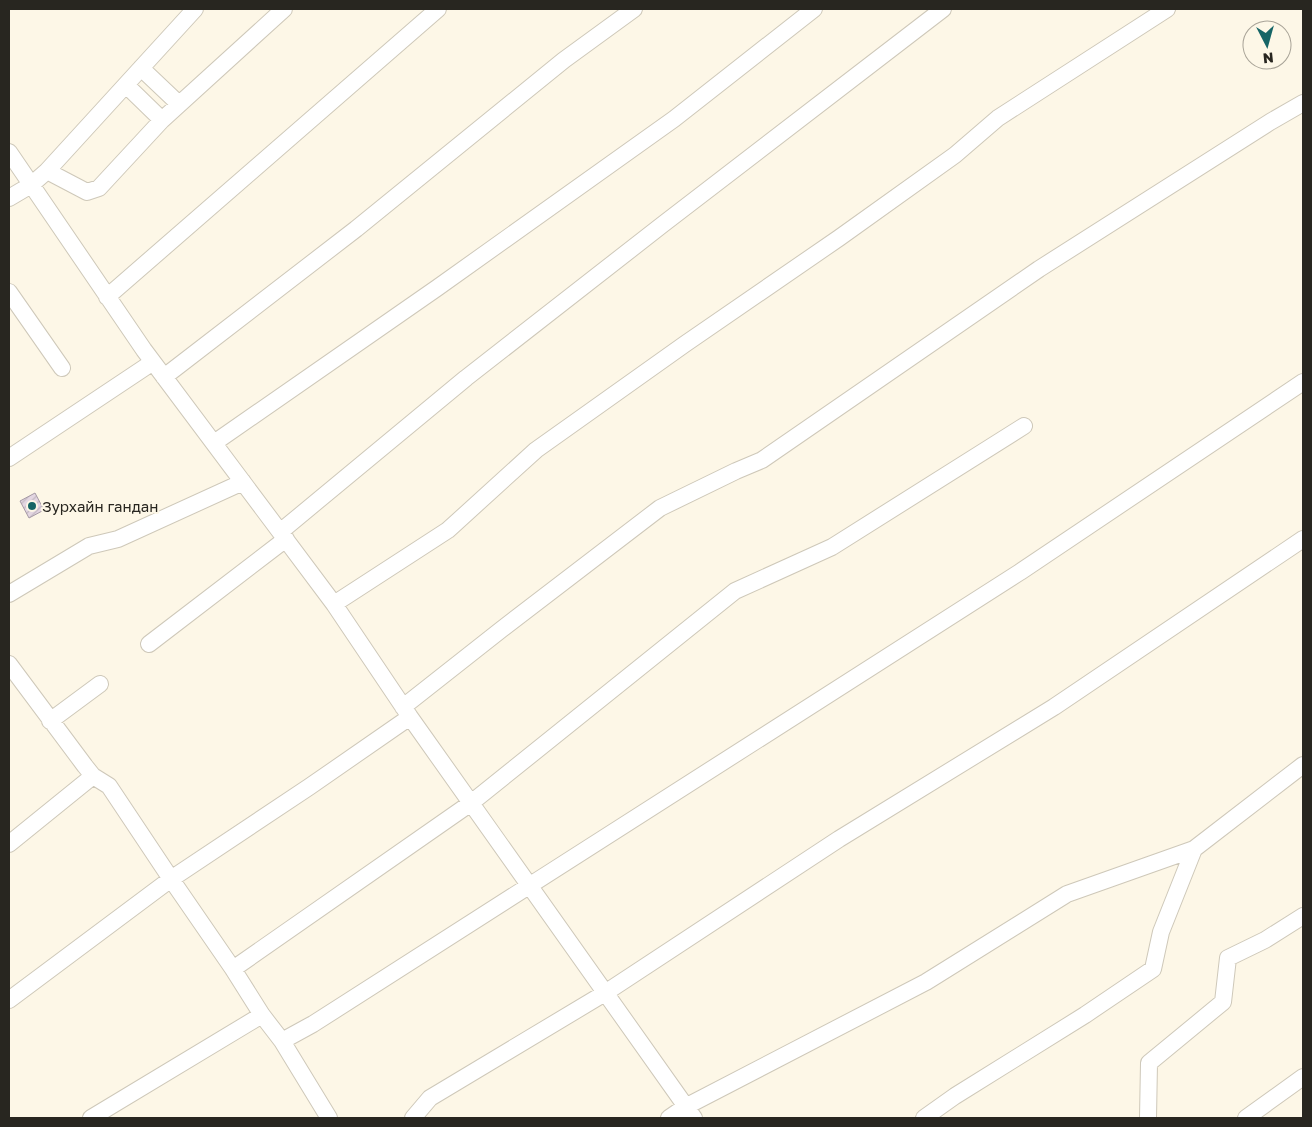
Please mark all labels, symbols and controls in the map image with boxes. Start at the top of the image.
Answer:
north arrow [1242,20,1292,70]
text: N [1262,49,1275,67]
place label: Зурхайн гандан [42,497,158,515]
marker: Зурхайн гандан [26,500,38,512]

